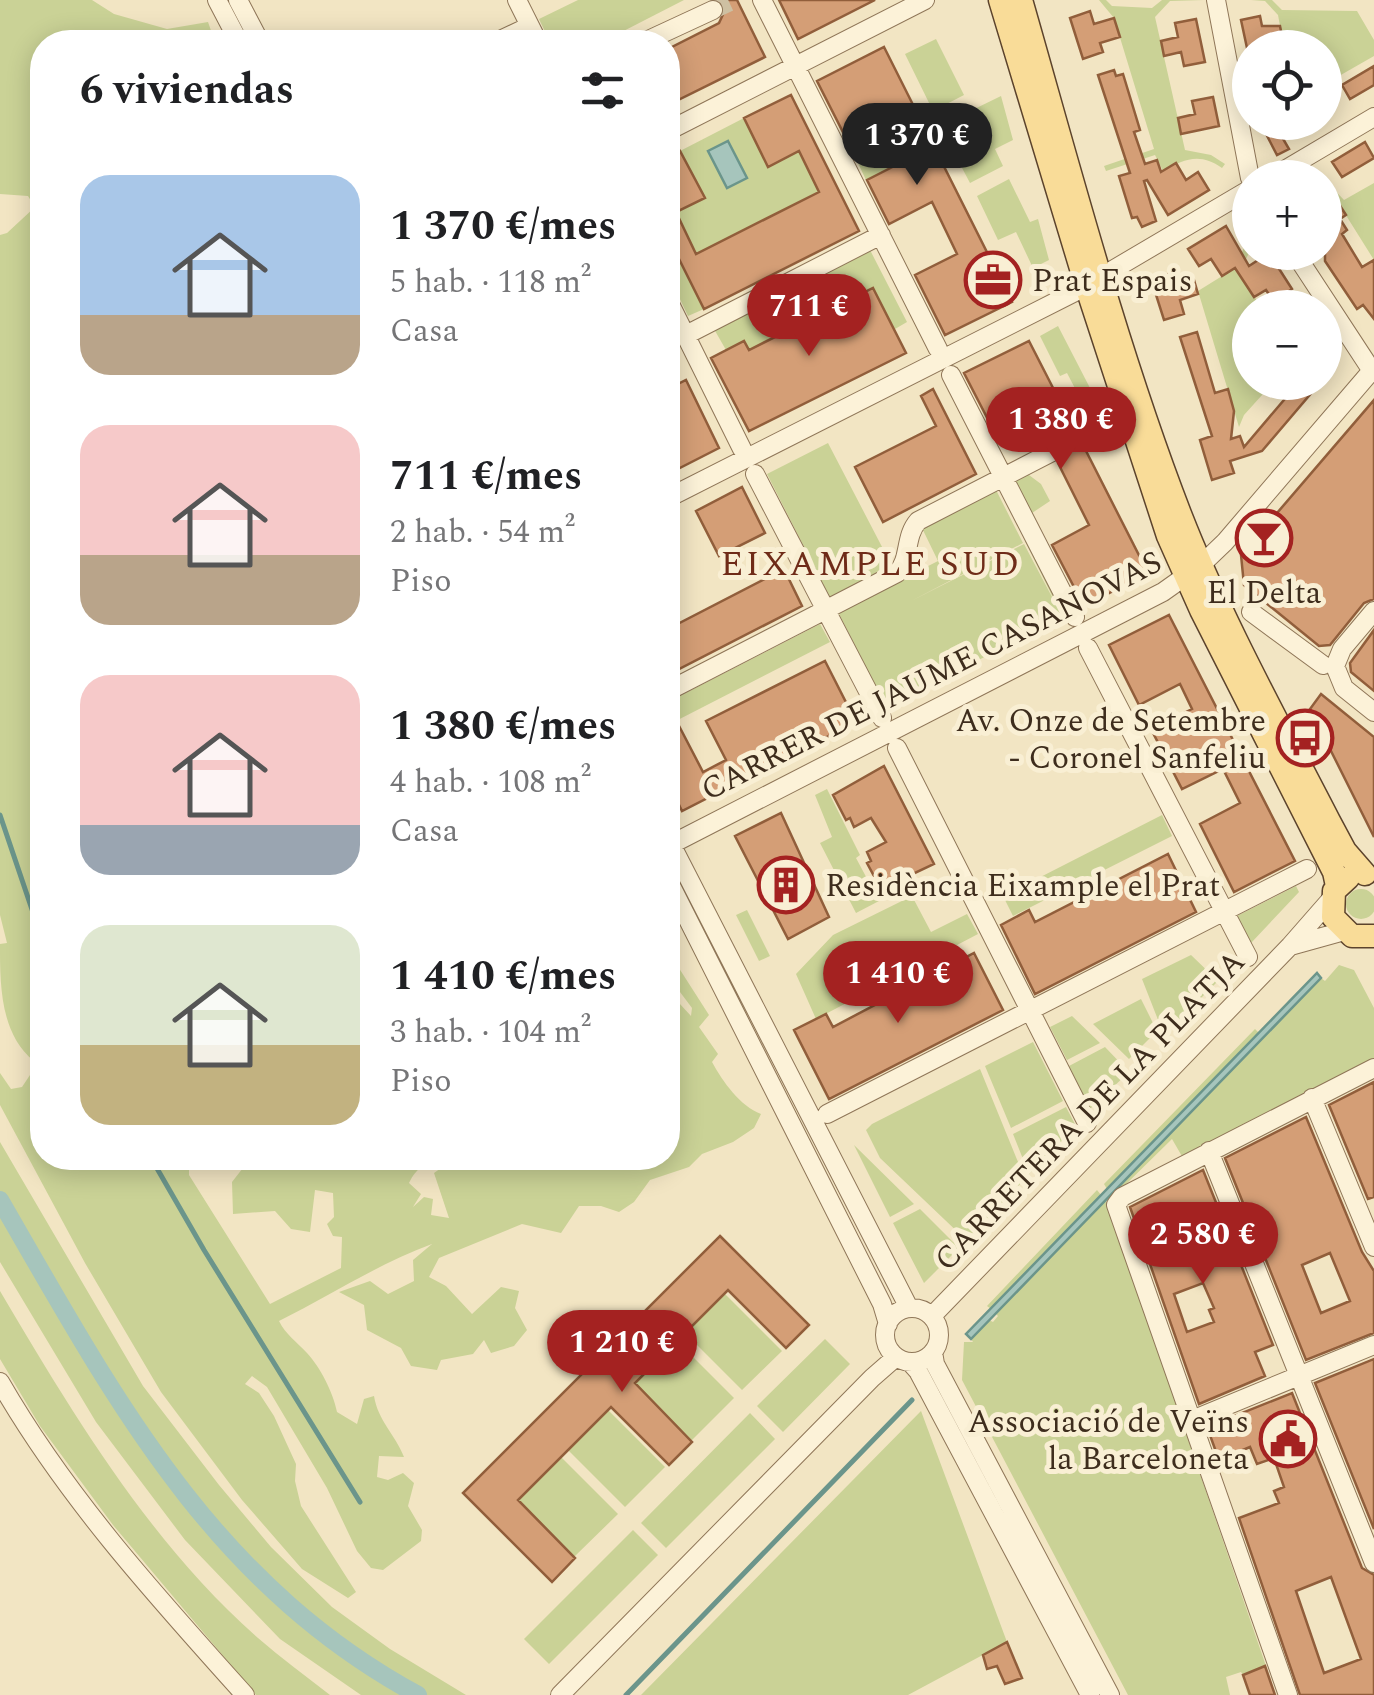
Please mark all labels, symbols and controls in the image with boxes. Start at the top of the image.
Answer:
map controls [1232,30,1342,400]
button: locate [1232,30,1342,140]
text: 6 viviendas [80,59,294,122]
icon: filters [575,63,630,118]
pin: 1 370 € [825,103,1009,188]
text: 1 370 € [864,111,970,160]
button: + [1232,160,1342,270]
text: 1 370 €/mes [390,195,616,258]
icon: home [160,215,280,335]
office icon: Prat Espais [963,250,1023,310]
place label: Prat Espais [1032,257,1193,306]
text: 5 hab. · 118 m² [390,258,591,307]
pin: 711 € [739,274,879,359]
text: 711 € [769,282,849,331]
button: − [1232,290,1342,400]
text: Casa [390,307,458,356]
pin: 1 380 € [969,387,1153,472]
text: 1 380 € [1008,395,1114,444]
text: 711 €/mes [390,445,582,508]
icon: home [160,465,280,585]
text: 2 hab. · 54 m² [390,508,575,557]
bar icon: El Delta [1234,508,1294,568]
street label: CARRER DE JAUME CASANOVAS [693,538,1171,814]
district label: EIXAMPLE SUD [720,538,1022,591]
text: Piso [390,557,452,606]
place label: El Delta [1207,569,1322,618]
text: 1 380 €/mes [390,695,616,758]
place label: Av. Onze de Setembre - Coronel Sanfeliu [955,697,1266,783]
bus stop icon: Av. Onze de Setembre - Coronel Sanfeliu [1275,708,1335,768]
icon: home [160,715,280,835]
text: 4 hab. · 108 m² [390,758,591,807]
text: Casa [390,807,458,856]
building icon: Residència Eixample el Prat [756,855,816,915]
place label: Residència Eixample el Prat [825,862,1220,911]
street label: CARRETERA DE LA PLATJA [923,939,1257,1283]
pin: 1 410 € [806,941,990,1026]
text: 1 410 €/mes [390,945,616,1008]
text: 1 410 € [845,949,951,998]
icon: home [160,965,280,1085]
text: 3 hab. · 104 m² [390,1008,591,1057]
text: Piso [390,1057,452,1106]
pin: 2 580 € [1111,1202,1295,1287]
text: 2 580 € [1150,1210,1256,1259]
pin: 1 210 € [530,1310,714,1395]
text: 1 210 € [569,1318,675,1367]
place label: Associació de Veïns la Barceloneta [968,1398,1249,1484]
public building icon: Associació de Veïns la Barceloneta [1258,1409,1318,1469]

